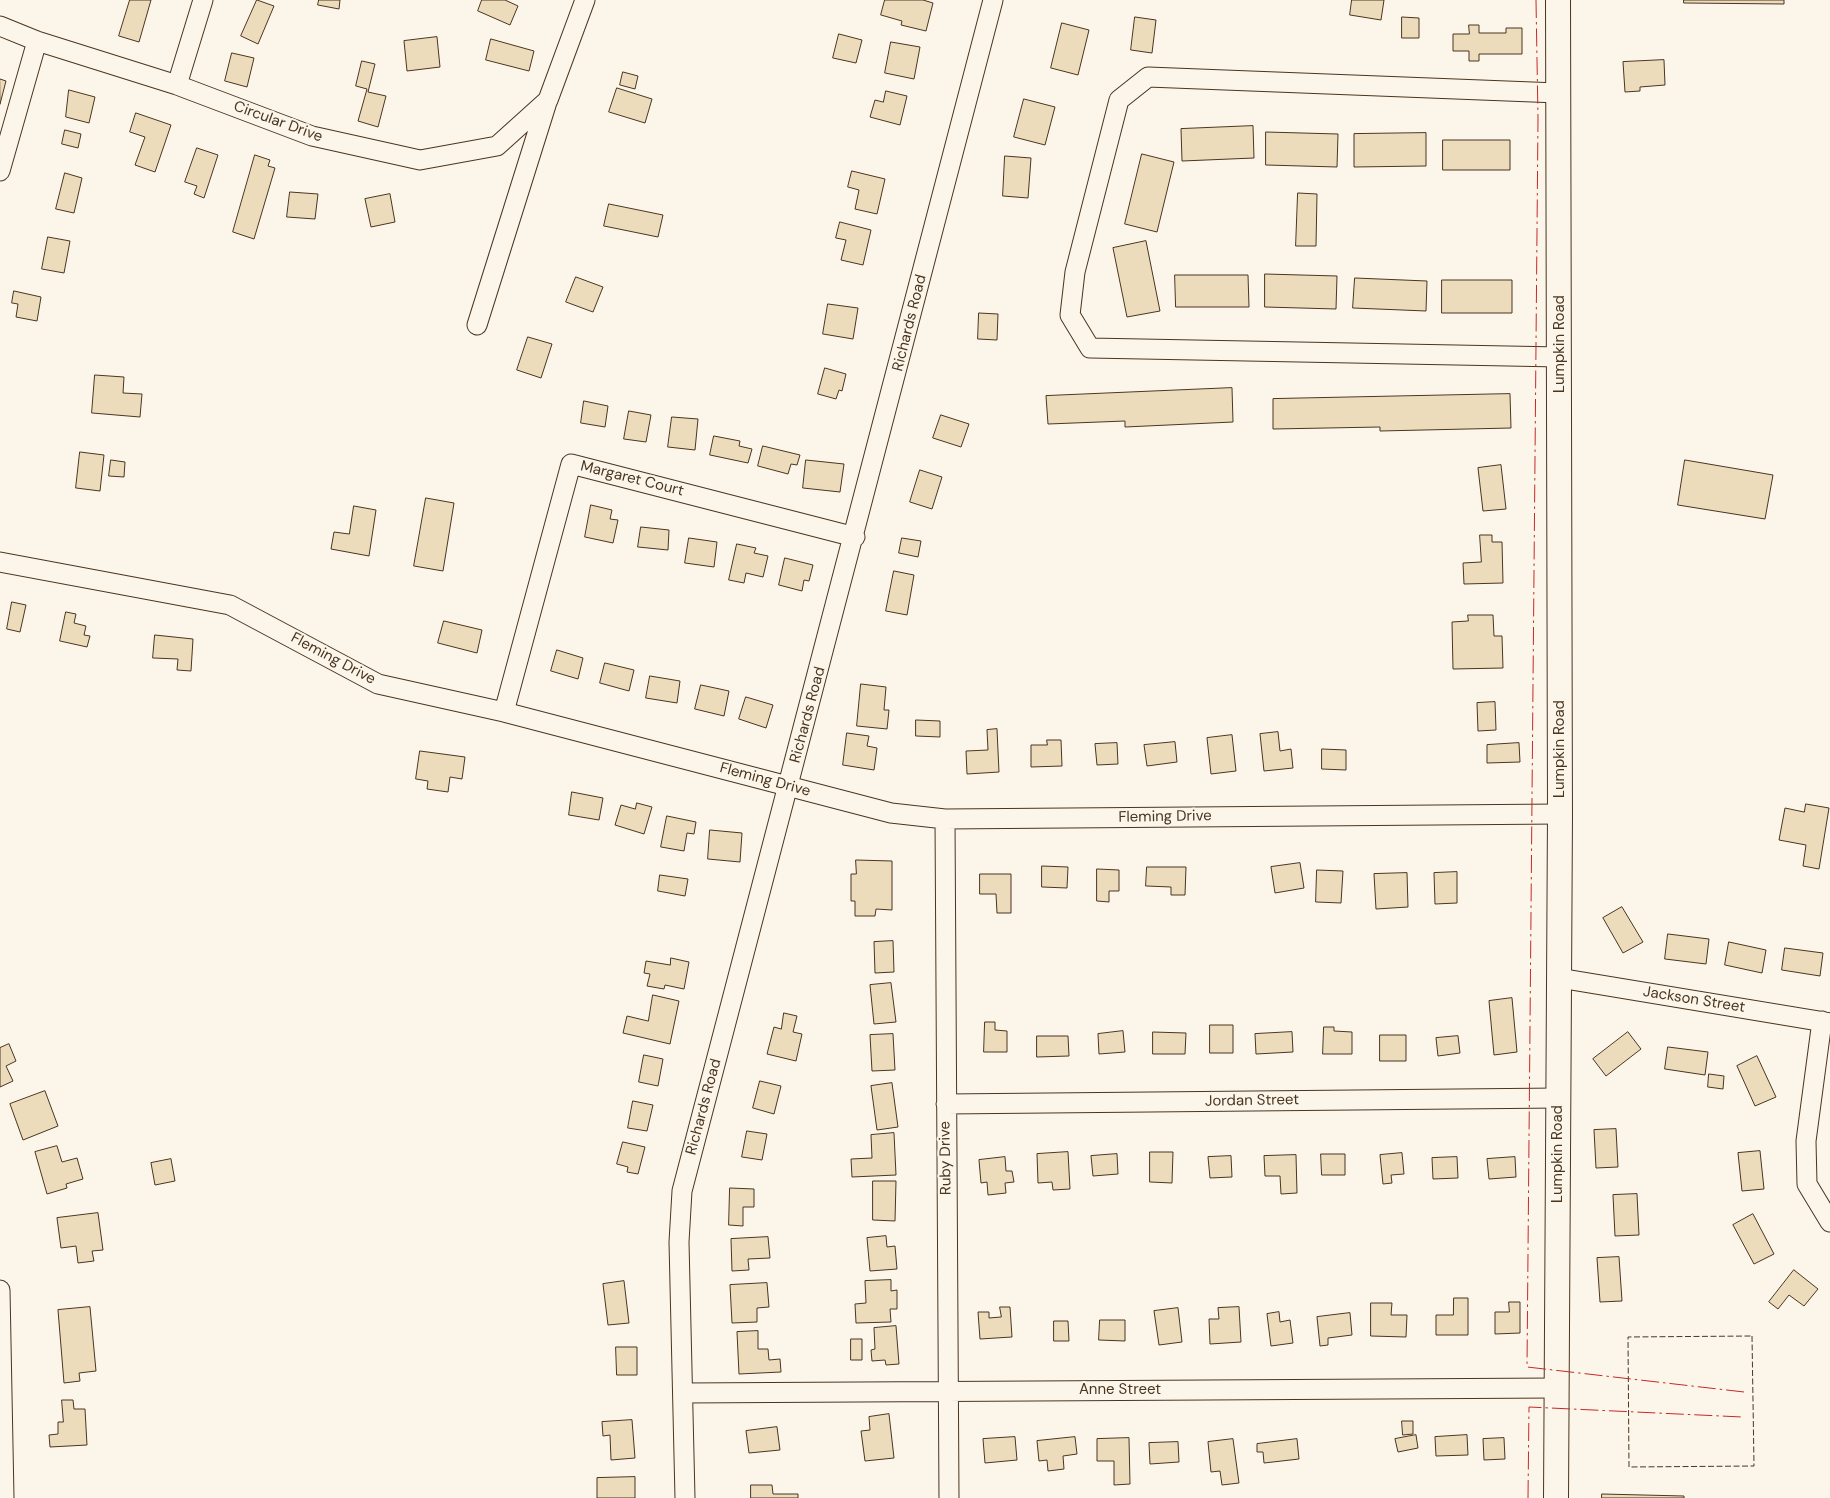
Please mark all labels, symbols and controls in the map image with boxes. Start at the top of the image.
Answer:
street label: Circular Drive [231,98,325,146]
street label: Richards Road [889,273,931,373]
street label: Lumpkin Road [1551,295,1569,393]
street label: Margaret Court [579,457,685,501]
street label: Fleming Drive [288,629,378,689]
street label: Richards Road [786,665,830,765]
street label: Lumpkin Road [1551,700,1569,798]
street label: Fleming Drive [718,759,812,801]
street label: Fleming Drive [1118,807,1212,827]
street label: Jackson Street [1642,983,1746,1017]
street label: Richards Road [682,1057,726,1157]
street label: Jordan Street [1205,1091,1299,1111]
street label: Lumpkin Road [1549,1105,1567,1203]
street label: Ruby Drive [936,1121,956,1195]
street label: Anne Street [1079,1381,1161,1399]

